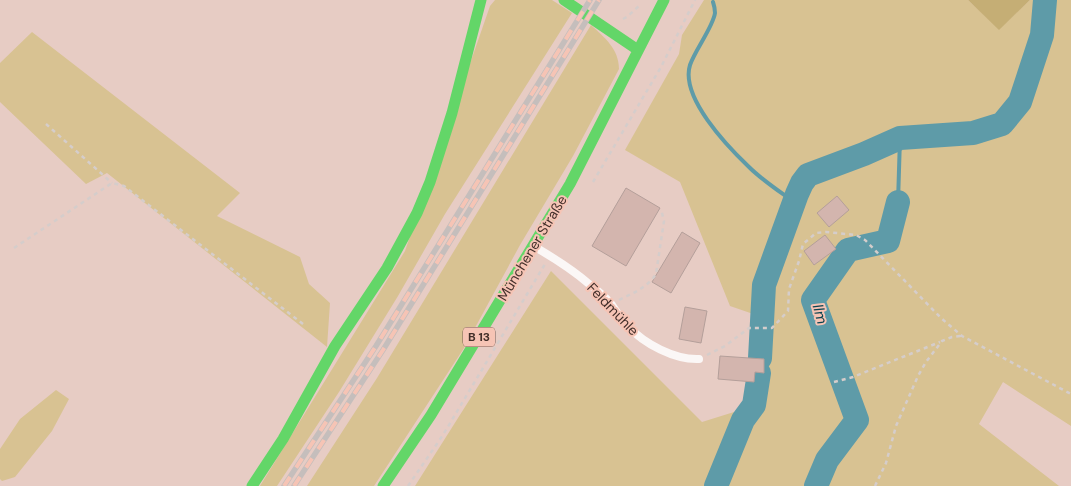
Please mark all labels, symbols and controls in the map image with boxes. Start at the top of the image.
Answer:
street label: Münchener Straße [493,192,571,304]
street label: Feldmühle [583,279,643,339]
water label: Ilm [808,302,832,326]
road number: B 13 [463,328,495,347]

